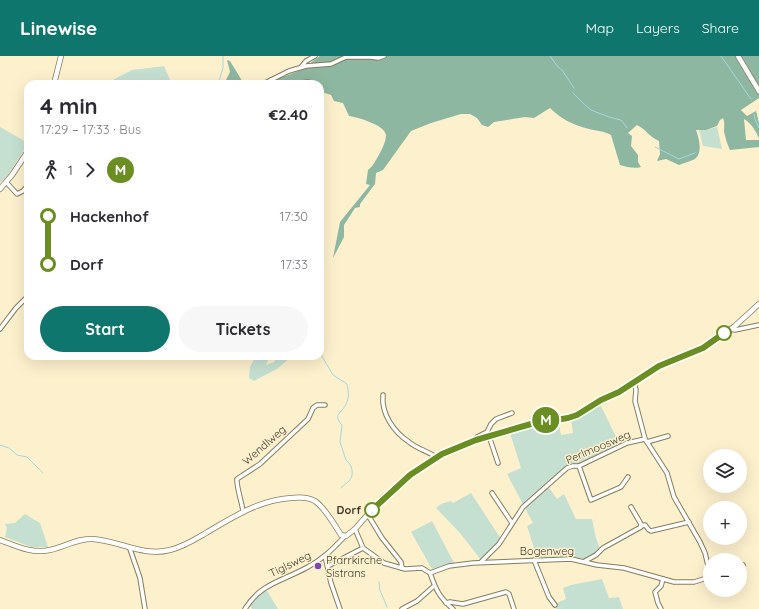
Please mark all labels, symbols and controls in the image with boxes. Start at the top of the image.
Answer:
text: Linewise [20,16,97,40]
text: Map [585,19,614,37]
text: Layers [636,19,680,37]
text: Share [702,19,739,37]
text: 4 min [40,92,98,120]
text: €2.40 [269,105,308,124]
text: 17:29 – 17:33 · Bus [40,121,141,137]
icon: walk [40,159,62,181]
icon: forward [79,159,101,181]
text: M [115,161,126,179]
text: 1 [68,162,73,178]
text: Hackenhof [70,207,149,226]
text: 17:30 [280,208,308,224]
text: Dorf [70,255,103,274]
text: 17:33 [280,256,308,272]
button: Start [40,306,170,352]
button: Tickets [178,306,308,352]
unlabelled marker [716,325,732,341]
line badge: M [533,407,559,433]
text: M [540,411,552,429]
street label: Wendlweg [239,422,289,468]
street label: Perlmoosweg [563,427,633,467]
map controls [703,449,747,597]
button: layers [703,449,747,493]
button: + [703,501,747,545]
marker: Dorf [364,502,380,518]
place label: Dorf [337,503,361,517]
street label: Bogenweg [520,544,574,558]
street label: Tiglsweg [267,548,313,580]
place label: Pfarrkirche Sistrans [326,553,382,580]
button: − [703,553,747,597]
marker: Pfarrkirche Sistrans [313,561,323,571]

